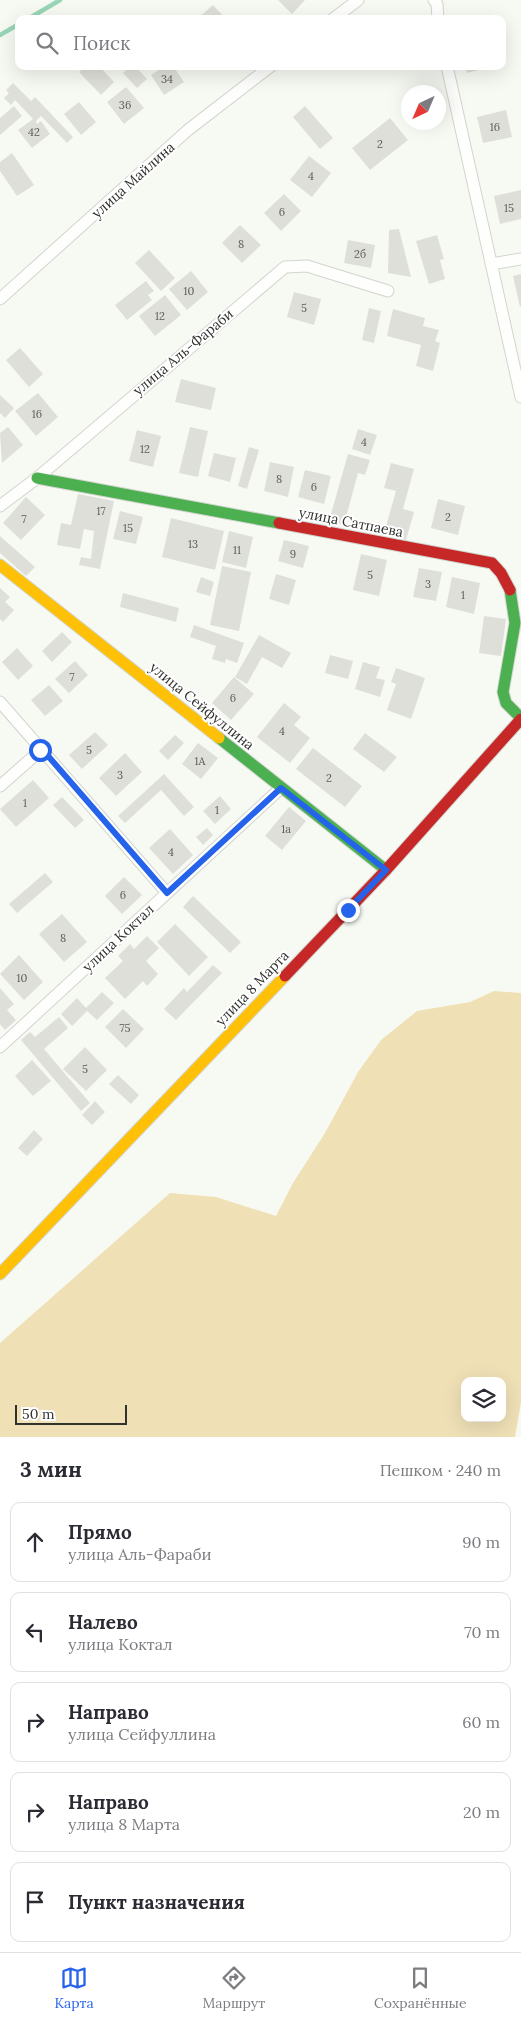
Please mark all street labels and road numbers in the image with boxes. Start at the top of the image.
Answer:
street label: улица Майлина [88,138,178,222]
street label: улица Аль-Фараби [129,305,237,399]
street label: улица Сатпаева [297,503,405,541]
street label: улица Сейфуллина [146,658,258,754]
street label: улица Коктал [78,900,158,976]
street label: улица 8 Марта [211,946,293,1030]

